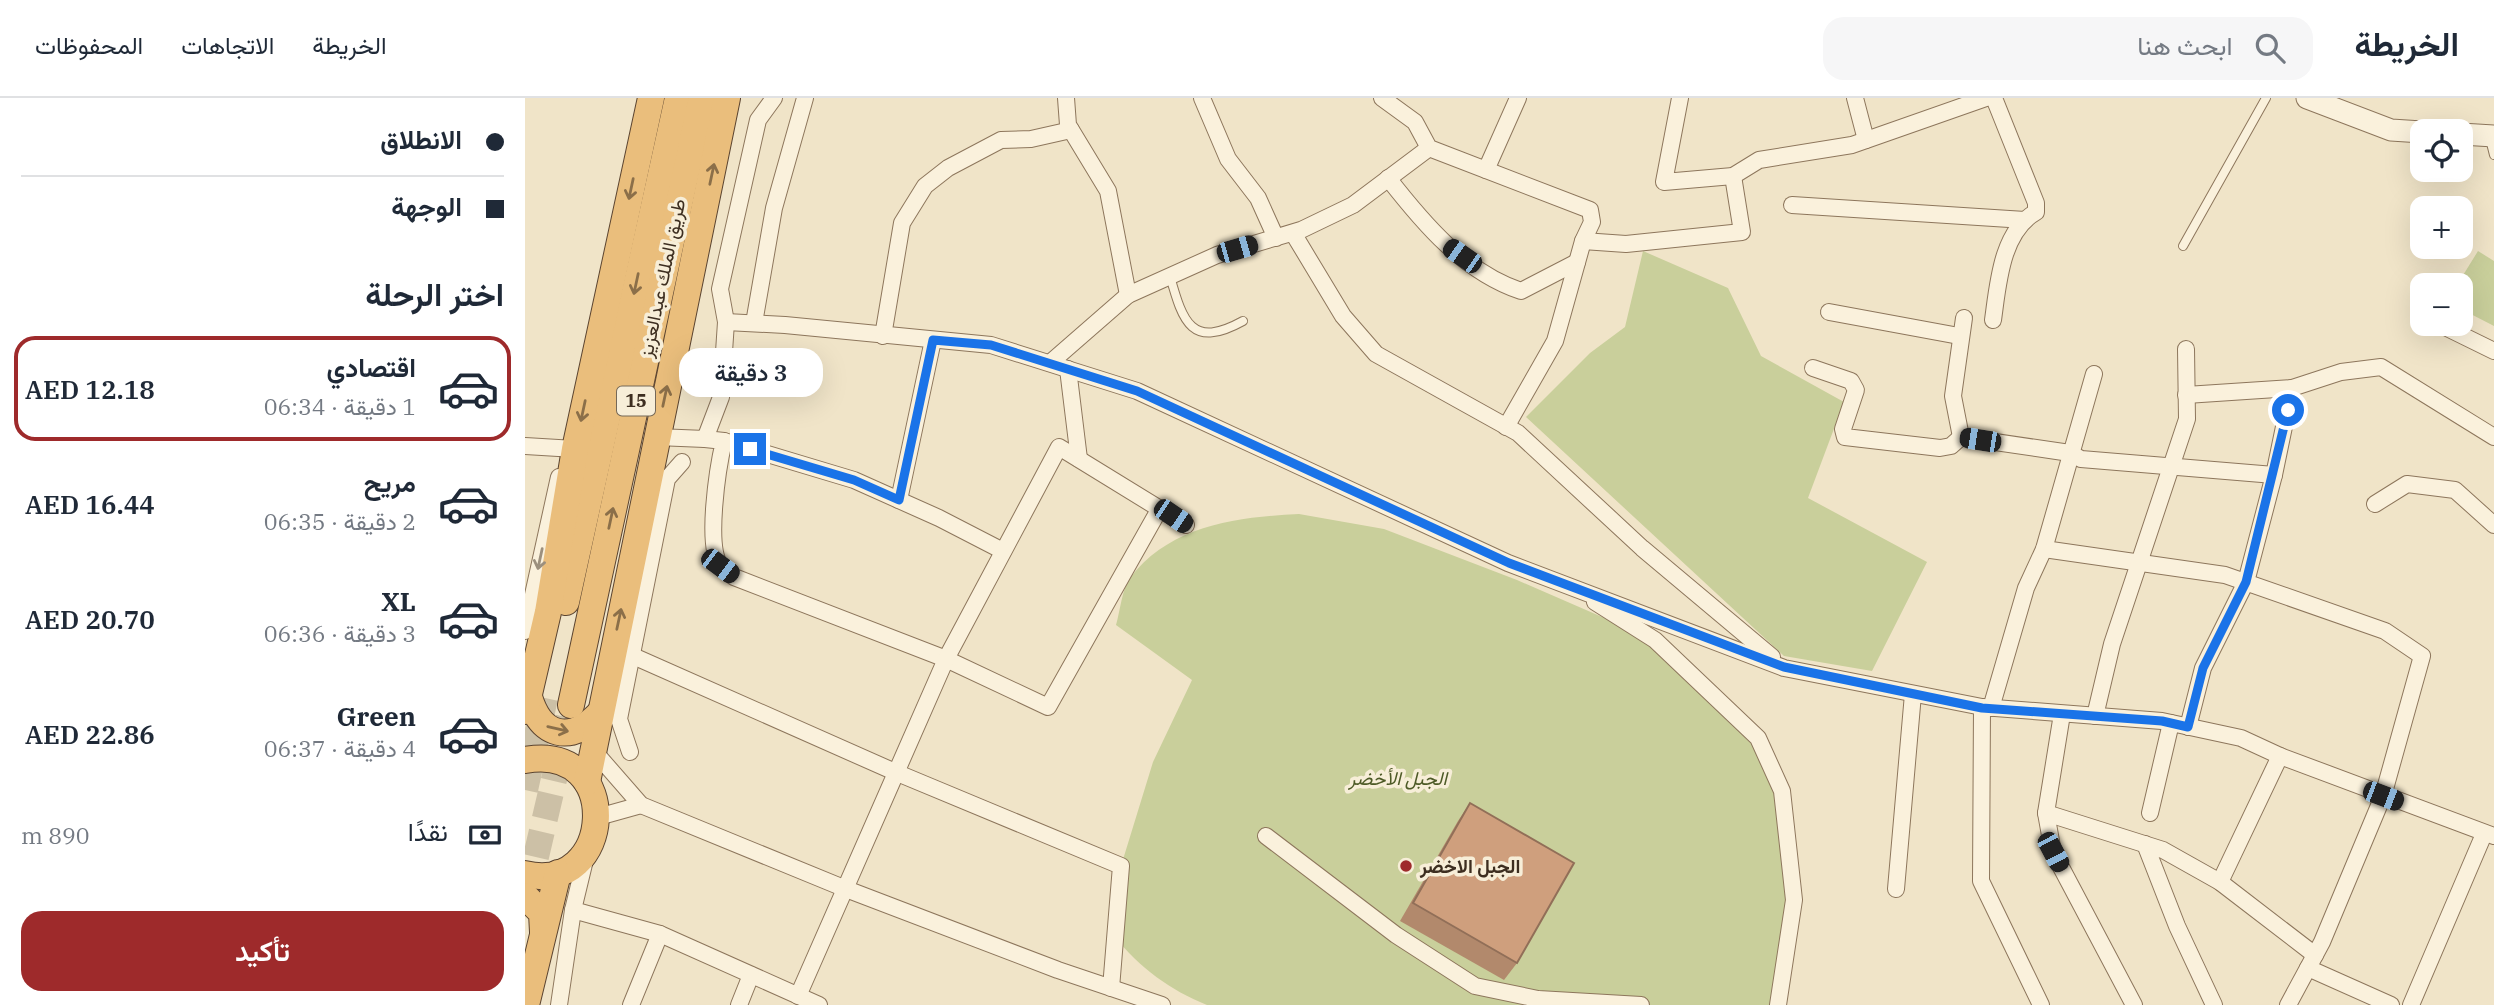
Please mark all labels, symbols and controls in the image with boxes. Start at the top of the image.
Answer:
search box [1823,17,2313,80]
text: الخريطة [2355,22,2459,65]
text: ابحث هنا [2137,28,2233,62]
text: المحفوظات [35,29,143,61]
text: الاتجاهات [181,29,274,61]
text: الخريطة [312,29,387,61]
icon: search [2251,29,2289,67]
map controls [2410,119,2473,336]
button: locate [2410,119,2473,182]
text: الانطلاق [380,122,462,156]
one-way arrow [705,163,719,186]
one-way arrow [624,177,638,200]
text: الوجهة [391,189,462,223]
street label: طريق الملك عبدالعزيز [633,196,691,361]
button: + [2410,196,2473,259]
car [1214,233,1261,265]
car [1439,235,1486,277]
one-way arrow [629,272,643,295]
text: اختر الرحلة [365,273,504,315]
button: − [2410,273,2473,336]
callout: 3 دقيقة [678,348,822,396]
text: اقتصادي [327,350,416,384]
icon: car [437,357,500,420]
text: 3 دقيقة [714,357,788,387]
text: AED 12.18 [25,372,155,406]
one-way arrow [659,385,673,408]
road number: 15 [617,386,655,416]
text: 1 دقيقة · 06:34 [264,391,416,421]
route start [2272,394,2304,426]
one-way arrow [576,399,590,422]
car [1958,426,2003,454]
route end [734,433,766,465]
text: مريح [364,465,416,499]
icon: car [437,472,500,535]
text: AED 16.44 [25,487,155,521]
car [1150,496,1197,536]
text: 2 دقيقة · 06:35 [264,506,416,536]
one-way arrow [604,507,618,530]
car [697,545,744,587]
one-way arrow [533,547,547,570]
text: XL [381,584,416,618]
icon: car [437,587,500,650]
text: AED 20.70 [25,602,155,636]
one-way arrow [612,608,626,631]
text: 3 دقيقة · 06:36 [264,618,416,648]
text: Green [336,699,416,733]
icon: car [437,702,500,765]
text: AED 22.86 [25,717,155,751]
one-way arrow [546,724,568,737]
text: 4 دقيقة · 06:37 [264,733,416,763]
park label: الجبل الأخضر [1348,766,1449,790]
car [2360,779,2407,813]
text: نقدًا [408,814,448,848]
icon: cash [466,816,504,854]
text: 890 m [21,820,90,850]
car [2034,829,2073,875]
place label: الجبل الاخضر [1419,854,1520,879]
marker: الجبل الاخضر [1398,858,1414,874]
button: تأكيد [21,911,504,991]

